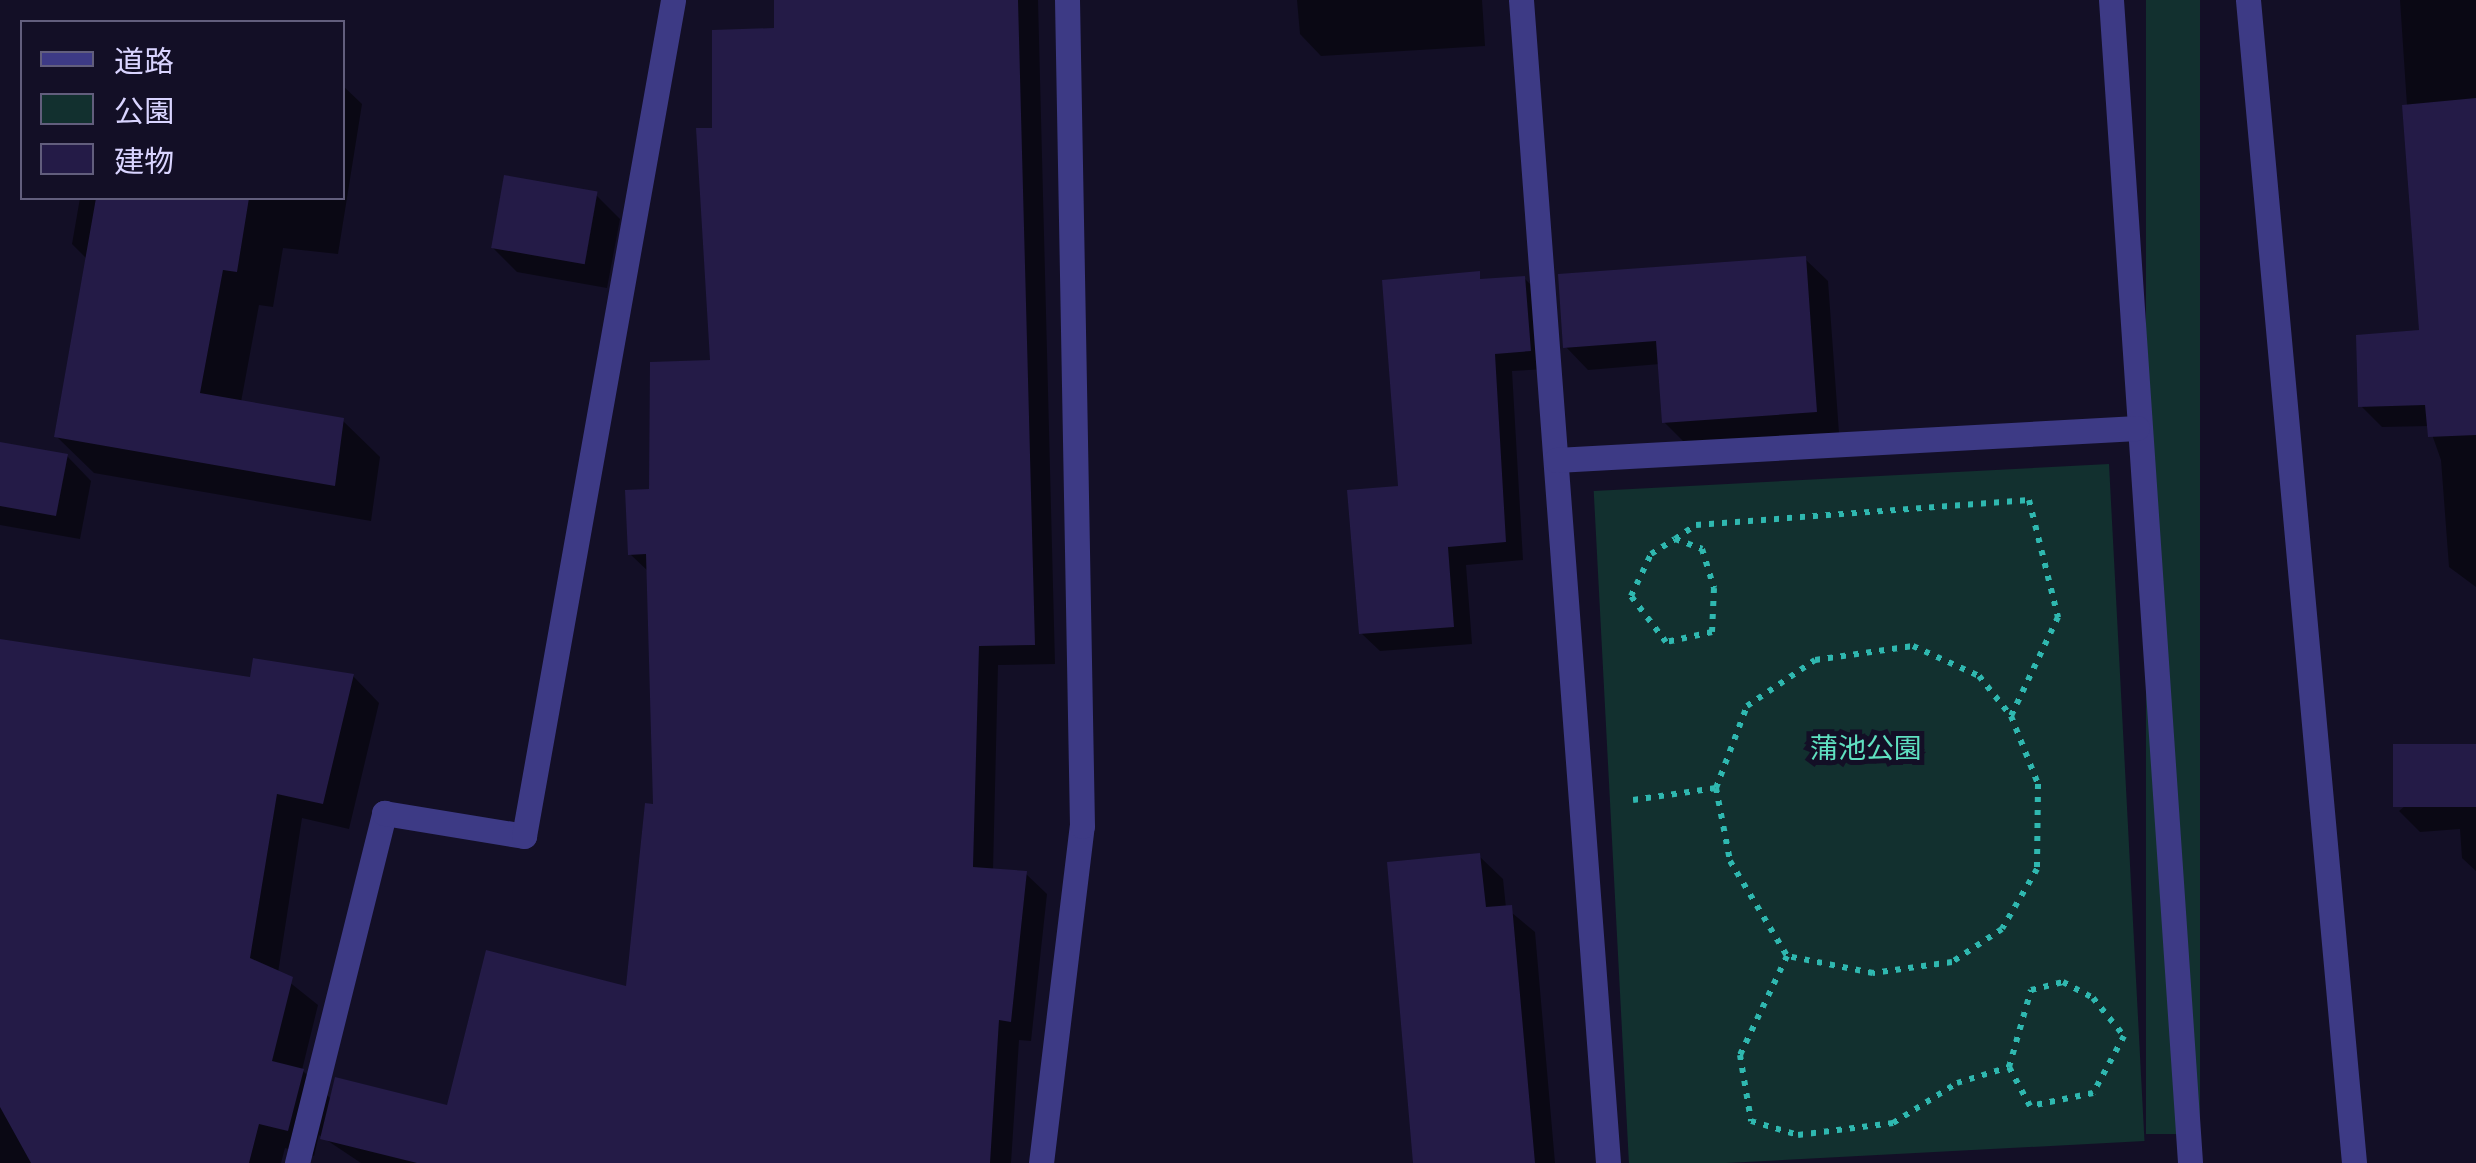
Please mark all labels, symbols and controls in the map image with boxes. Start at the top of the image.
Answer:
legend [20,20,345,200]
text: 道路 [114,44,174,80]
text: 公園 [114,94,174,130]
text: 建物 [114,144,174,180]
park label: 蒲池公園 [1810,732,1922,766]

